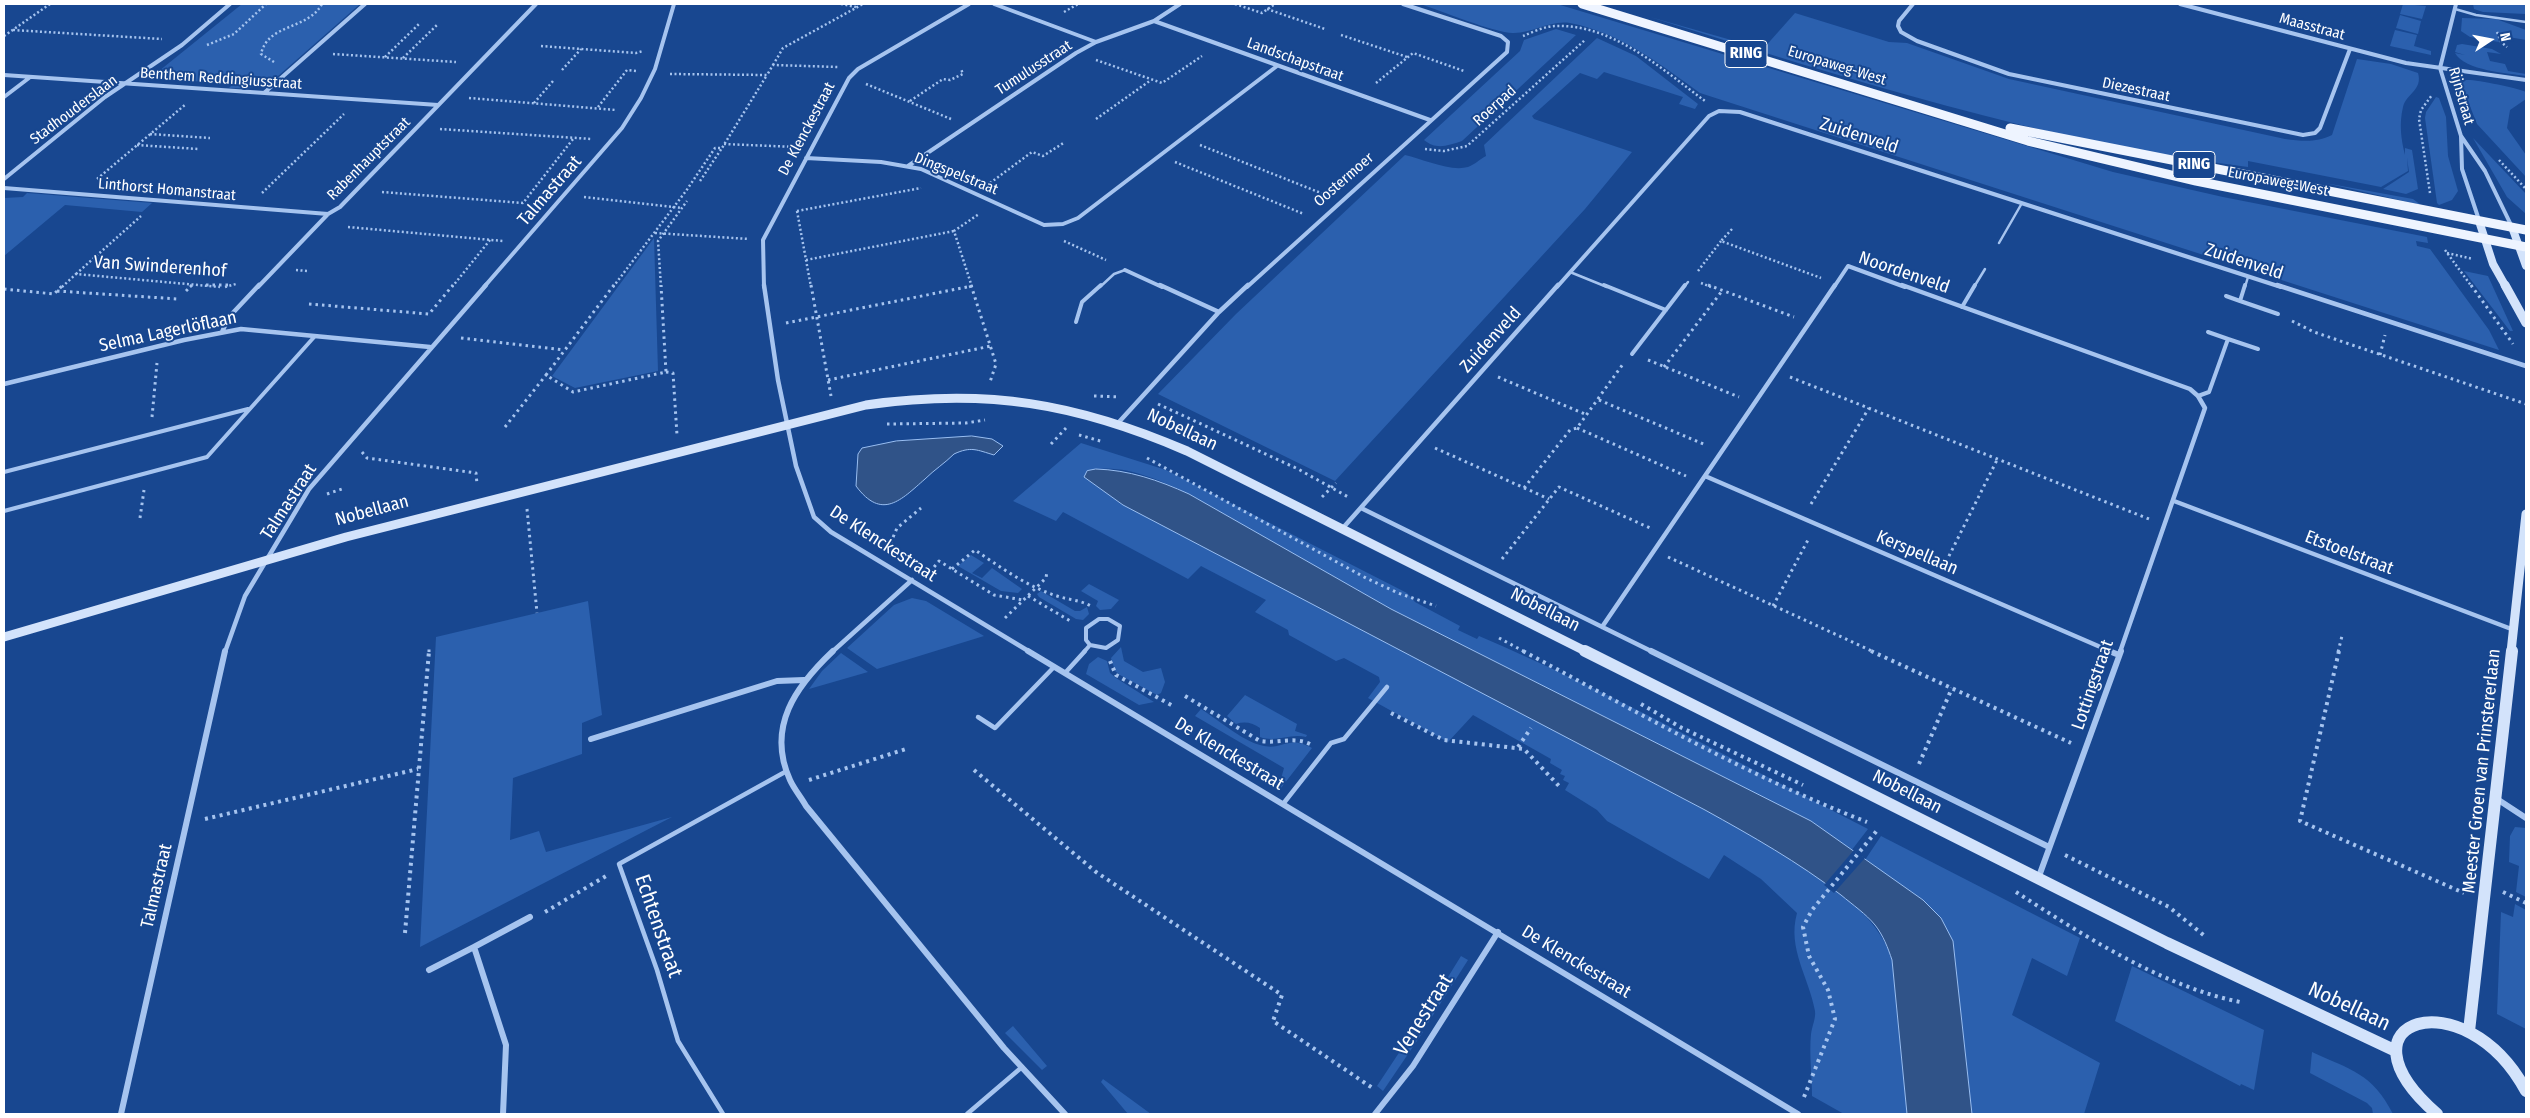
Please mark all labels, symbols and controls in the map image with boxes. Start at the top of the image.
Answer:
street label: Maasstraat [2277,10,2347,44]
north arrow [2465,15,2515,65]
text: N [2496,31,2514,43]
street label: Landschapstraat [1244,34,1346,86]
street label: Tumulusstraat [993,37,1075,99]
road number: RING [1725,41,1767,68]
street label: Europaweg-West [1786,42,1888,90]
street label: Benthem Reddingiusstraat [139,64,303,94]
street label: Rijnstraat [2444,65,2478,127]
street label: Stadhouderslaan [27,71,121,149]
street label: Diezestraat [2101,74,2171,106]
street label: De Klenckestraat [775,79,839,179]
street label: Roerpad [1470,82,1520,130]
street label: Zuidenveld [1817,113,1901,159]
street label: Rabenhauptstraat [324,114,414,204]
street label: Dingspelstraat [912,149,1000,199]
street label: Oostermoer [1311,149,1377,211]
street label: Talmastraat [514,151,586,231]
road number: RING [2173,152,2215,178]
street label: Europaweg-West [2226,163,2330,201]
street label: Linthorst Homanstraat [97,175,237,205]
street label: Zuidenveld [2202,239,2286,285]
street label: Noordenveld [1856,247,1952,299]
street label: Van Swinderenhof [93,252,227,282]
street label: Zuidenveld [1456,303,1526,377]
street label: Selma Lagerlöflaan [97,307,239,357]
street label: Nobellaan [1143,404,1221,456]
street label: Talmastraat [256,460,322,544]
street label: Nobellaan [333,491,411,531]
street label: De Klenckestraat [825,501,941,587]
street label: Kerspellaan [1873,526,1961,580]
street label: Etstoelstraat [2302,526,2396,580]
street label: Nobellaan [1507,583,1583,637]
street label: Lottingstraat [2068,637,2118,733]
street label: Meester Groen van Prinstererlaan [2458,648,2506,894]
street label: De Klenckestraat [1170,713,1288,795]
street label: Nobellaan [1869,765,1945,819]
street label: Talmastraat [137,842,177,930]
street label: Echtenstraat [629,871,687,981]
street label: De Klenckestraat [1517,921,1635,1003]
street label: Venestraat [1389,969,1459,1061]
street label: Nobellaan [2304,977,2394,1037]

